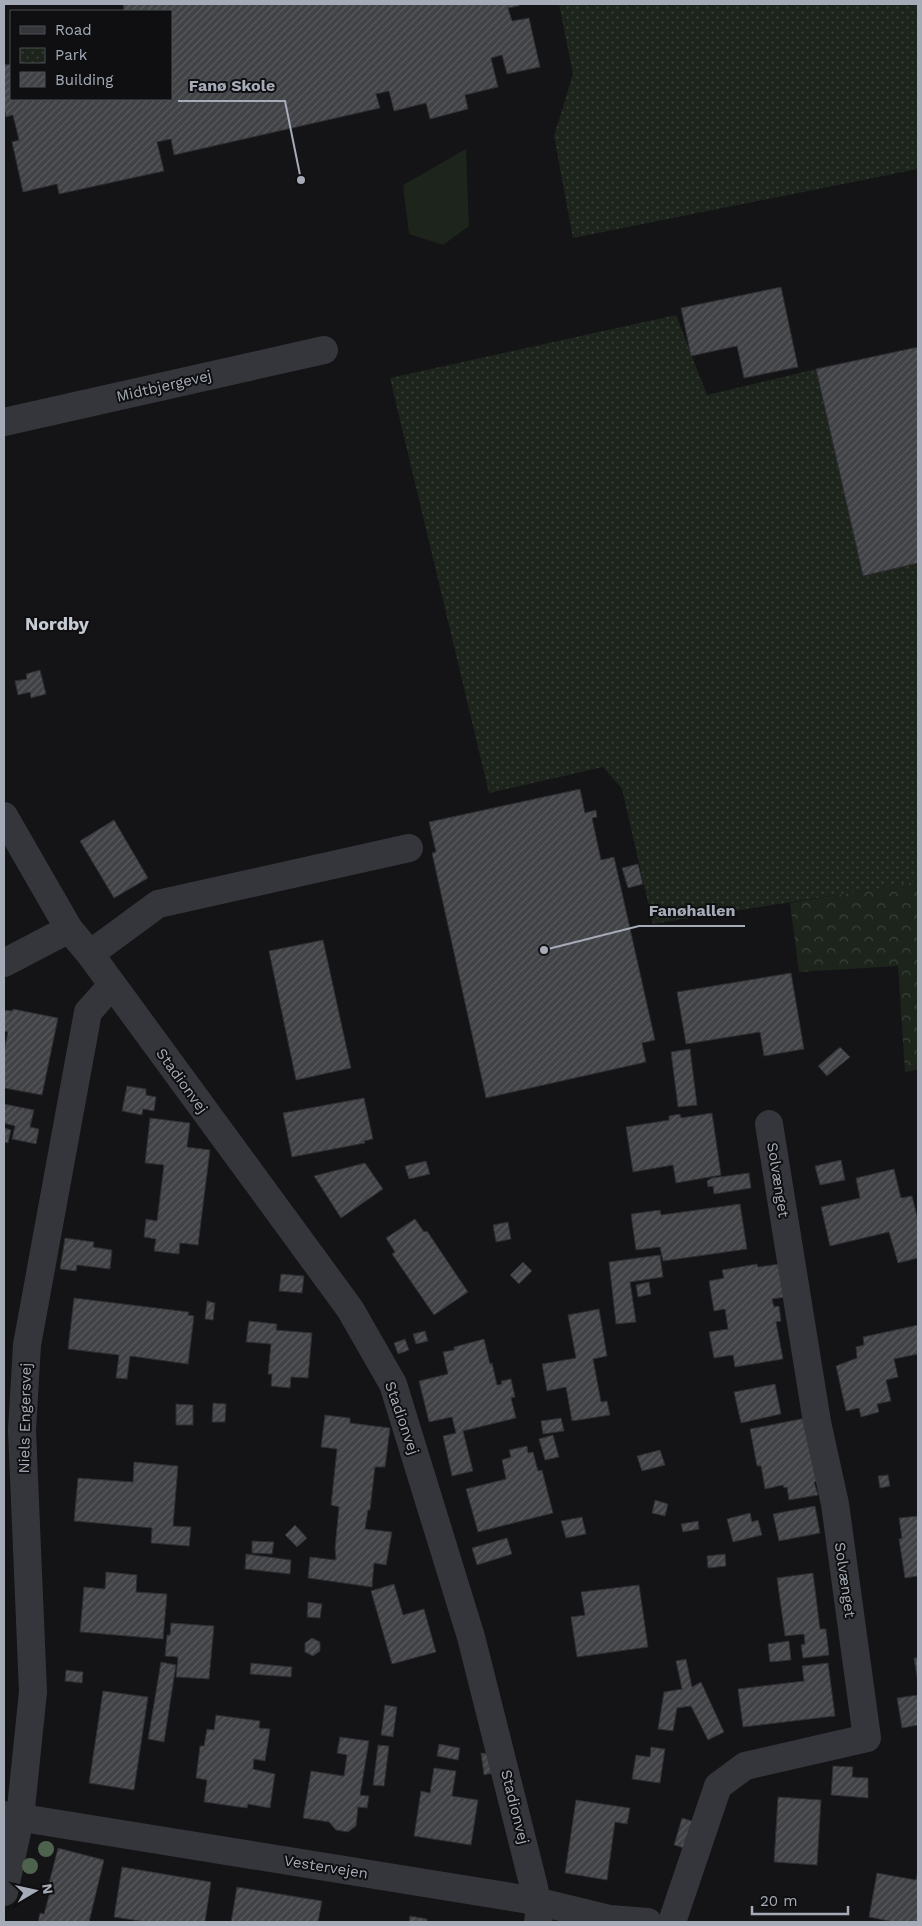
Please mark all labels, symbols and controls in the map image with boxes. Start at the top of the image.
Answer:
legend [10,10,172,100]
text: Road [55,21,92,39]
text: Park [55,46,88,64]
callout: Fanø Skole [178,70,285,101]
text: Building [55,71,113,89]
text: Fanø Skole [189,76,275,95]
street label: Midtbjergevej [115,366,213,406]
district label: Nordby [25,613,90,634]
callout: Fanøhallen [639,895,745,926]
text: Fanøhallen [649,901,735,920]
street label: Stadionvej [152,1045,212,1117]
street label: Solvænget [763,1141,793,1220]
street label: Niels Engersvej [15,1362,35,1474]
street label: Stadionvej [381,1379,423,1457]
street label: Solvænget [831,1541,859,1620]
street label: Stadionvej [497,1768,533,1846]
street label: Vestervejen [283,1851,369,1883]
north arrow [10,1866,60,1916]
text: N [39,1883,57,1895]
scale bar [752,1884,848,1916]
text: 20 m [760,1892,798,1910]

